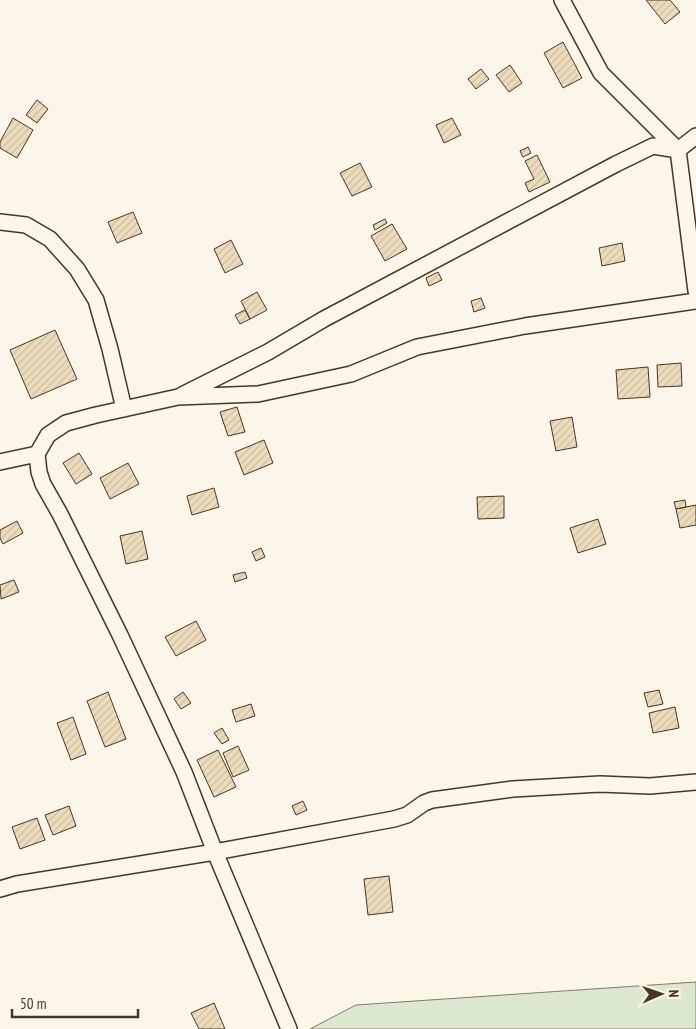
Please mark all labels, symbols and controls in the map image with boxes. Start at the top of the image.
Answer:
north arrow [636,969,686,1019]
scale bar [12,986,139,1018]
text: N [665,989,683,998]
text: 50 m [20,994,46,1013]

